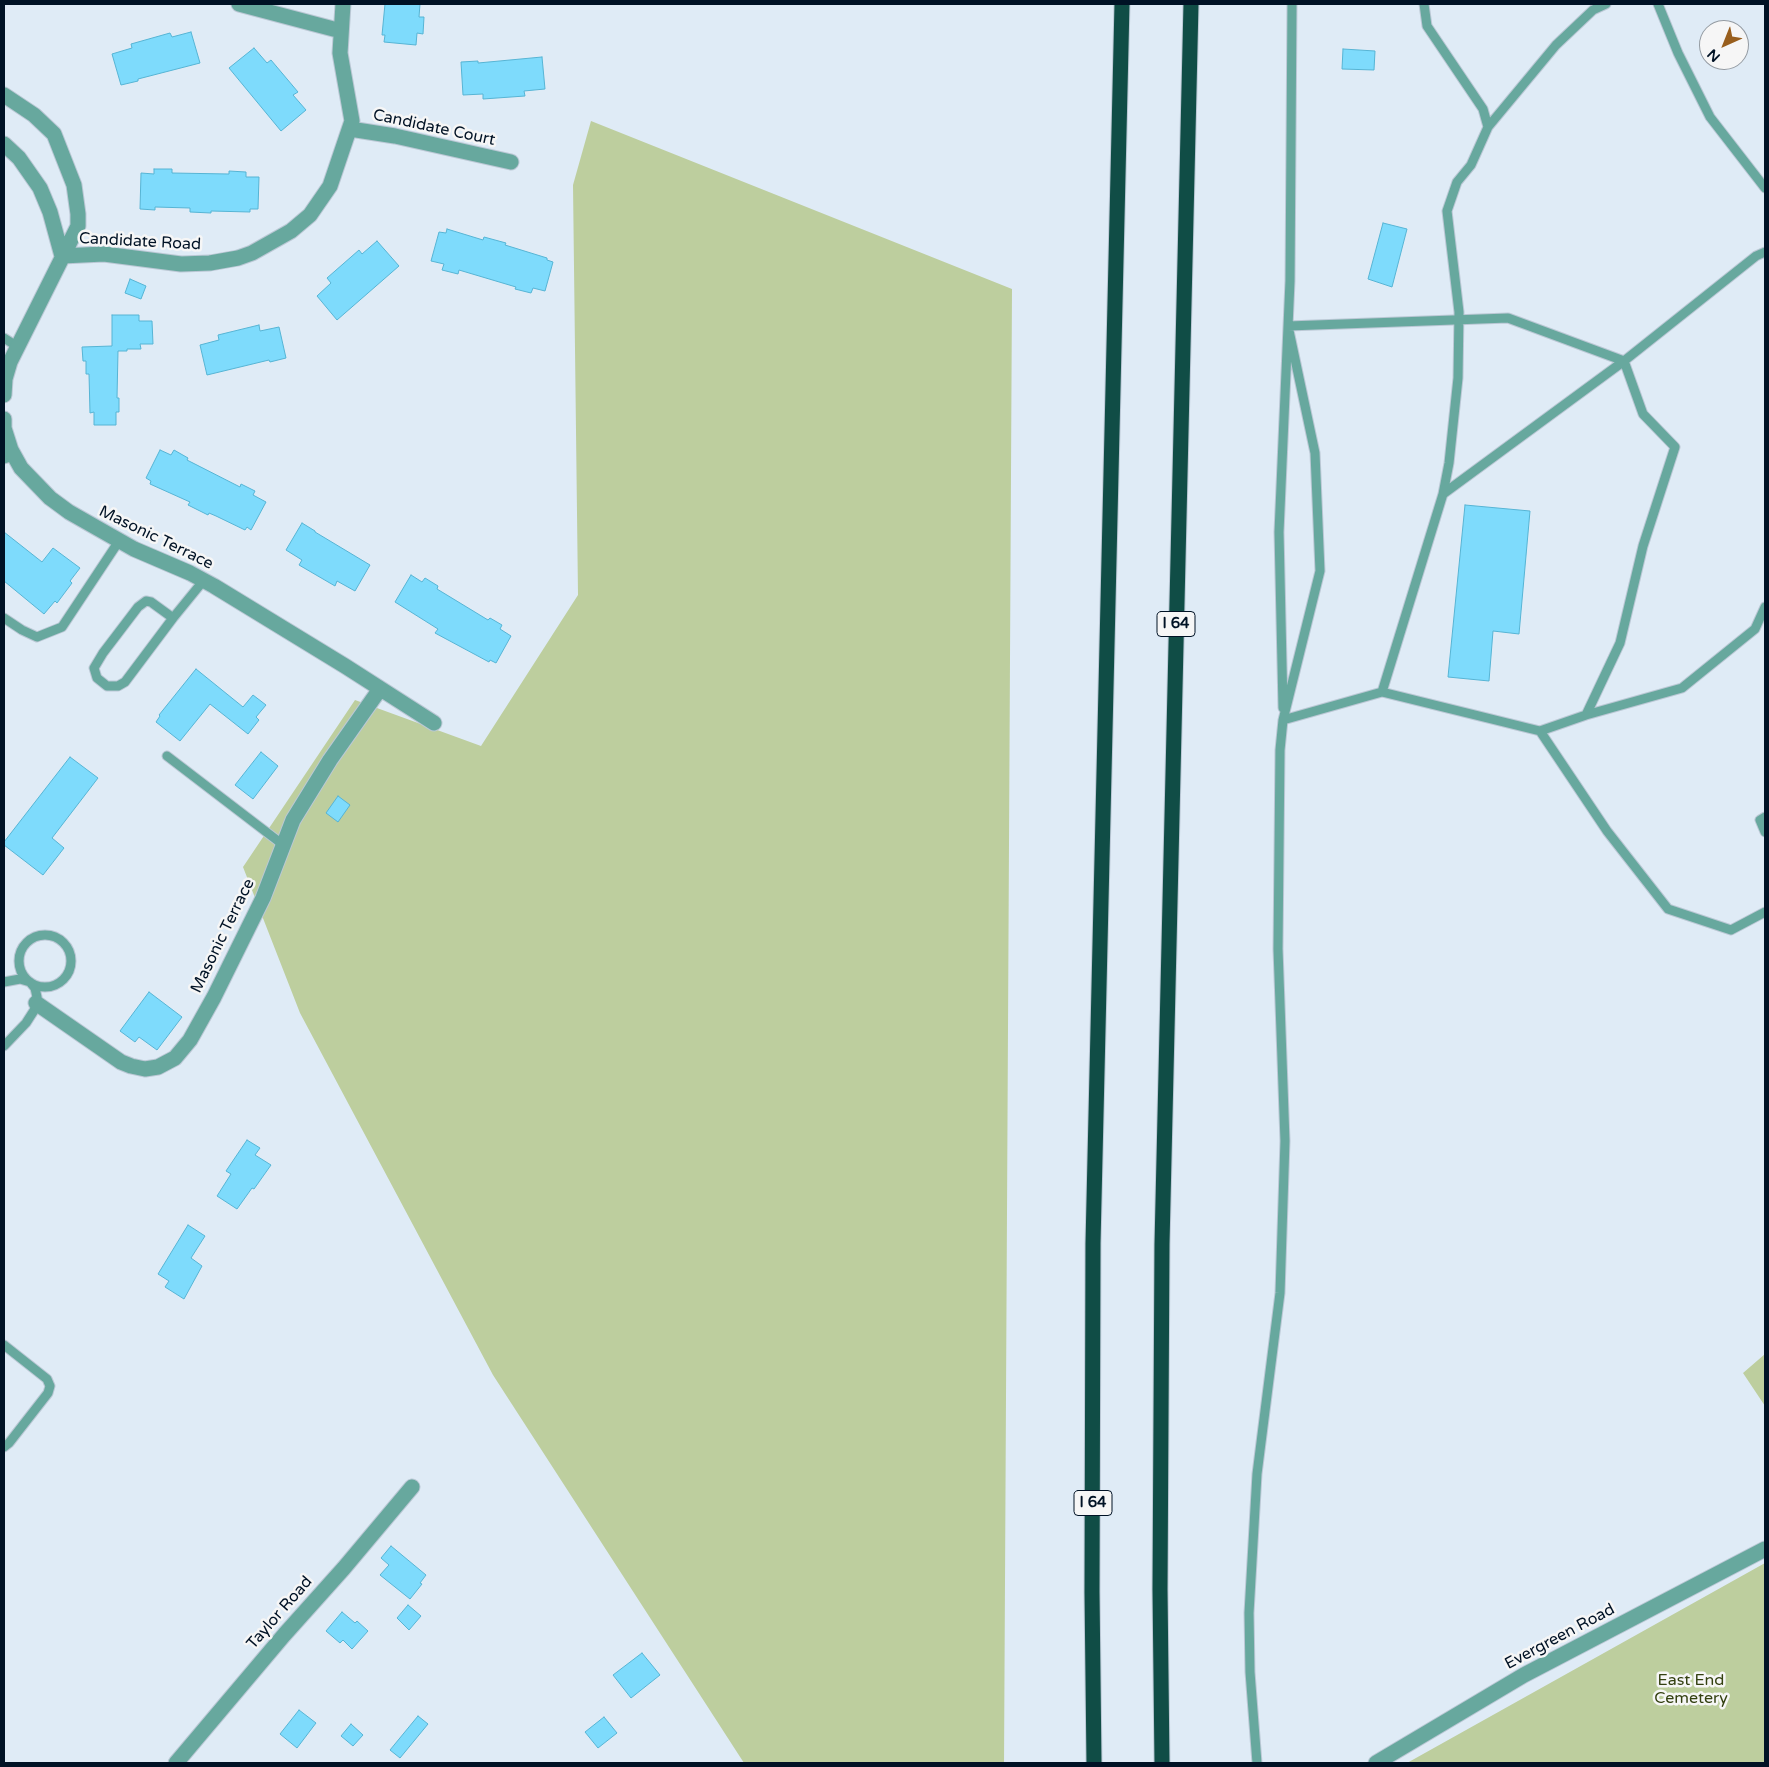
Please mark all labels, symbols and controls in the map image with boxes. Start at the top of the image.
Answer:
north arrow [1699,20,1749,70]
text: N [1704,45,1724,65]
street label: Candidate Court [371,106,497,150]
street label: Candidate Road [78,229,202,255]
street label: Masonic Terrace [96,502,216,574]
road number: I 64 [1157,612,1195,636]
street label: Masonic Terrace [187,876,259,996]
road number: I 64 [1074,1490,1112,1516]
street label: Taylor Road [243,1573,317,1653]
street label: Evergreen Road [1502,1600,1618,1674]
park label: East End Cemetery [1654,1671,1728,1709]

